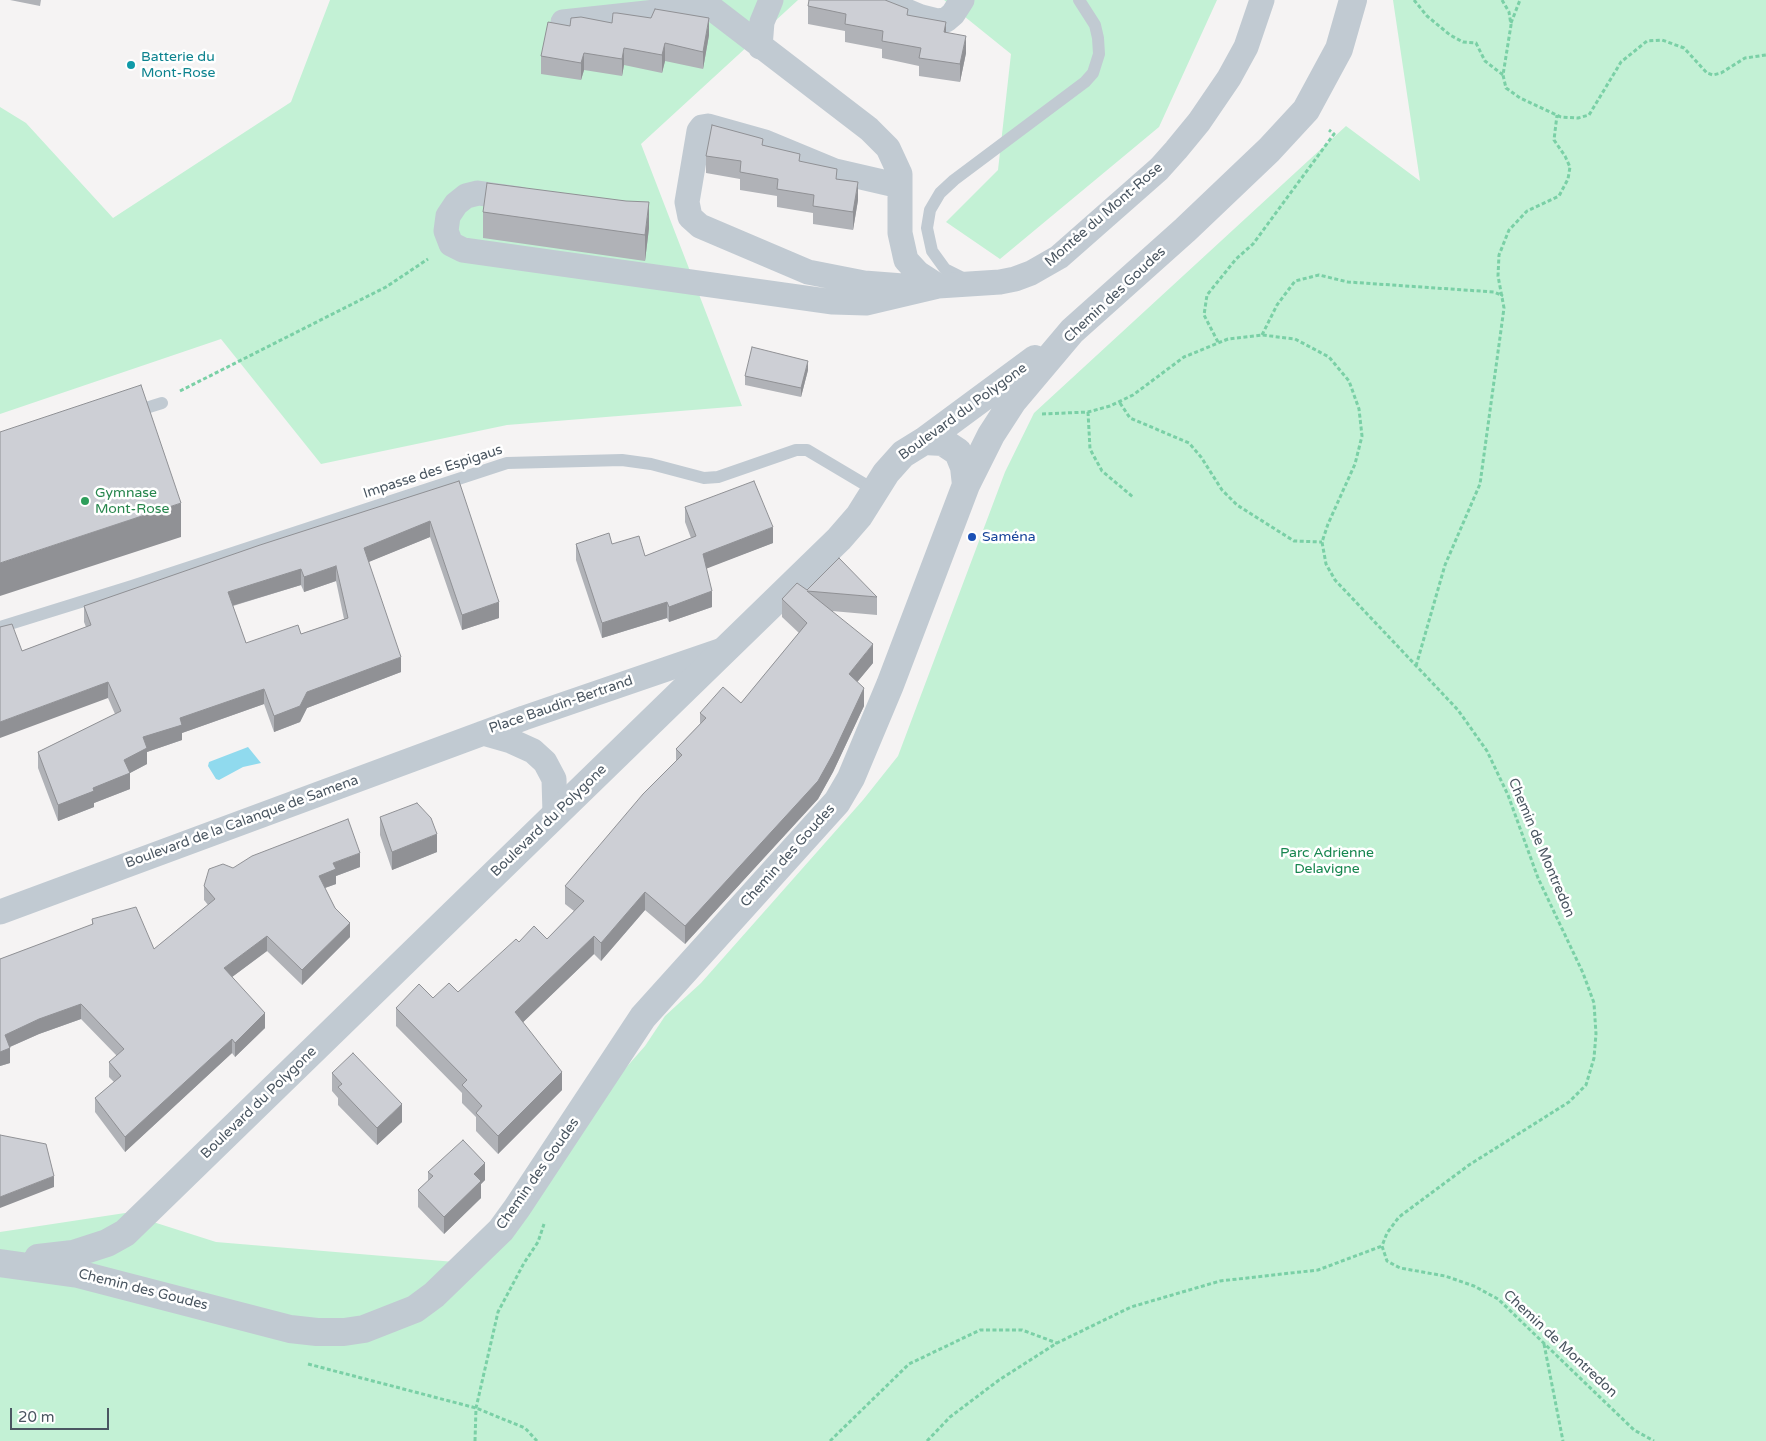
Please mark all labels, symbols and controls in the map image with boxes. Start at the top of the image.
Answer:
place label: Batterie du Mont-Rose [141,49,215,82]
marker: Batterie du Mont-Rose [125,59,137,71]
street label: Montée du Mont-Rose [1042,159,1166,271]
street label: Chemin des Goudes [1061,244,1169,346]
street label: Boulevard du Polygone [896,360,1030,464]
street label: Impasse des Espigaus [361,442,505,502]
place label: Gymnase Mont-Rose [95,485,169,518]
marker: Gymnase Mont-Rose [79,495,91,507]
place label: Saména [982,529,1036,545]
marker: Saména [966,531,978,543]
street label: Place Baudin-Bertrand [487,672,635,738]
street label: Boulevard du Polygone [488,761,610,881]
street label: Boulevard de la Calanque de Samena [123,772,361,872]
street label: Chemin de Montredon [1504,776,1578,920]
street label: Chemin des Goudes [737,801,839,911]
park label: Parc Adrienne Delavigne [1280,845,1374,878]
street label: Boulevard du Polygone [198,1043,320,1163]
street label: Chemin des Goudes [493,1115,583,1233]
street label: Chemin des Goudes [76,1266,210,1314]
street label: Chemin de Montredon [1500,1287,1620,1401]
scale bar [12,1398,111,1430]
text: 20 m [18,1408,55,1426]

